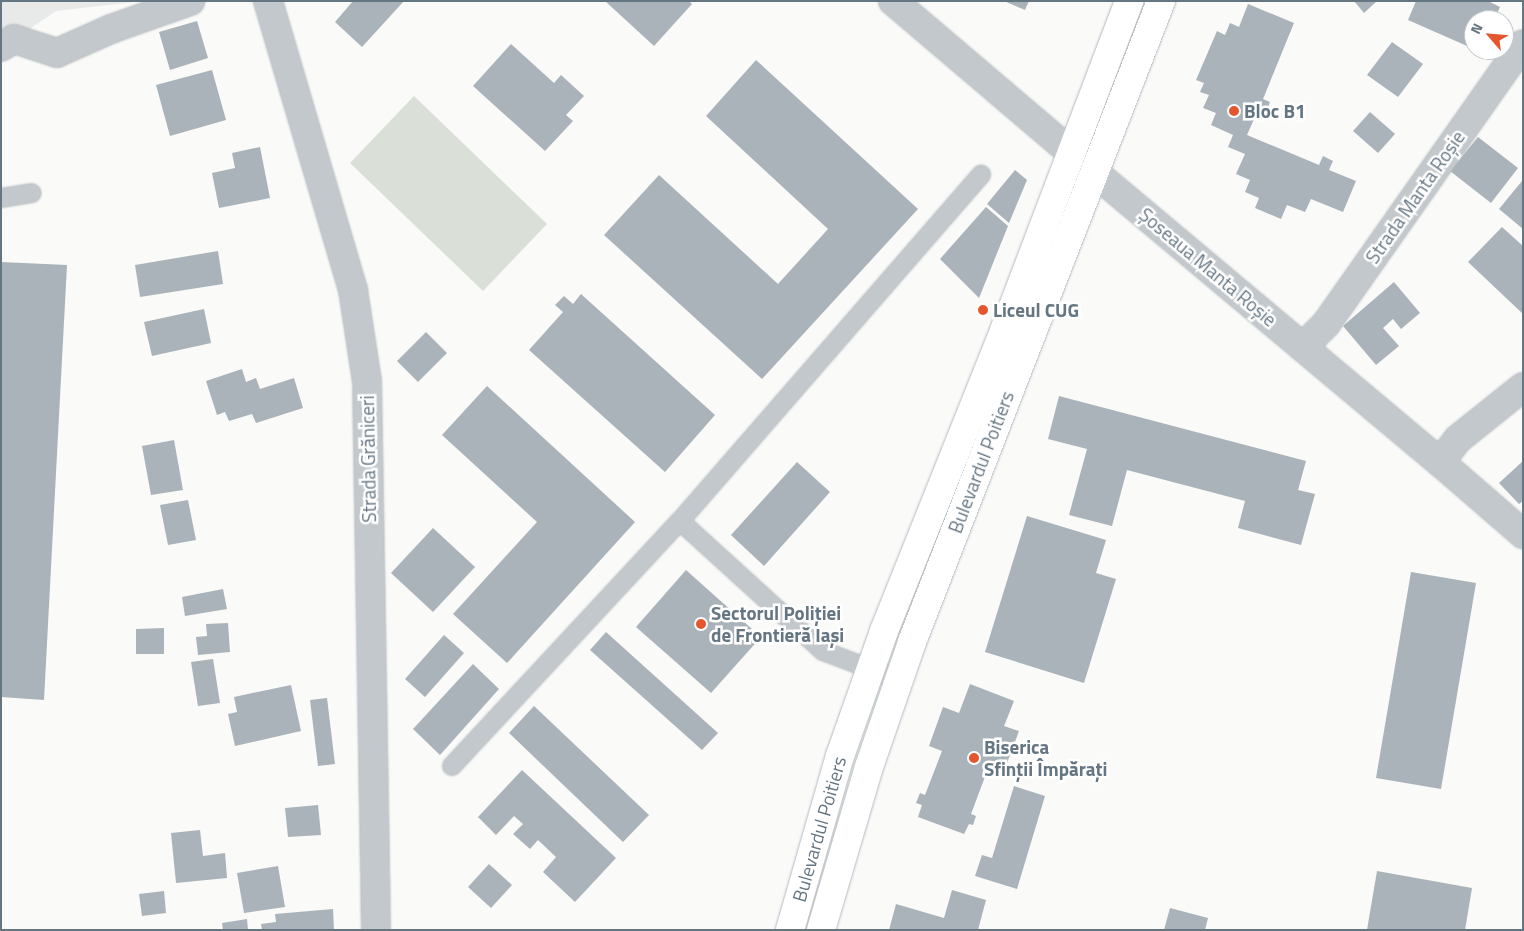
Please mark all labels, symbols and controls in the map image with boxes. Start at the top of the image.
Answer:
north arrow [1464,10,1514,60]
text: N [1465,19,1488,38]
place label: Bloc B1 [1244,100,1306,122]
marker: Bloc B1 [1228,105,1240,117]
street label: Strada Manta Roșie [1361,126,1469,268]
street label: Șoseaua Manta Roșie [1135,203,1281,331]
place label: Liceul CUG [993,299,1079,321]
marker: Liceul CUG [977,304,989,316]
street label: Bulevardul Poitiers [943,388,1019,536]
street label: Strada Grăniceri [355,395,381,523]
place label: Sectorul Poliției de Frontieră Iași [711,602,844,646]
marker: Sectorul Poliției de Frontieră Iași [695,618,707,630]
place label: Biserica Sfinții Împărați [984,736,1107,780]
marker: Biserica Sfinții Împărați [968,752,980,764]
street label: Bulevardul Poitiers [787,754,851,904]

